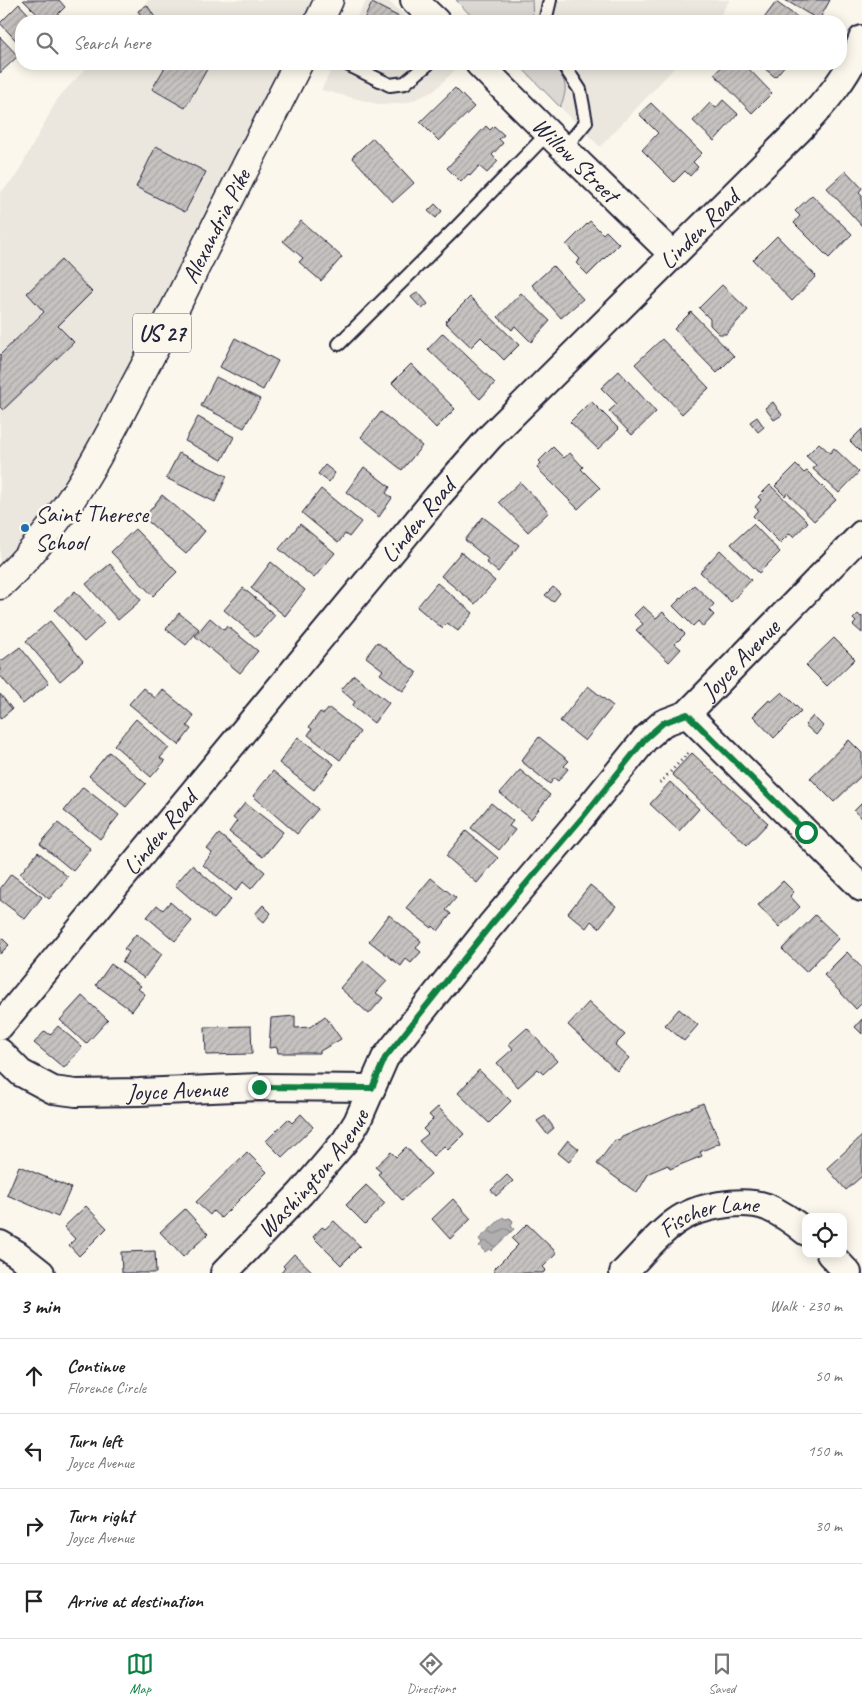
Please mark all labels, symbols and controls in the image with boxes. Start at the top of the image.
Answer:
search box [15,15,847,70]
icon: search [33,29,61,57]
text: Search here [73,31,150,55]
street label: Willow Street [526,111,627,211]
street label: Alexandria Pike [175,162,258,288]
street label: Linden Road [653,181,748,275]
road number: US 27 [133,314,191,352]
street label: Linden Road [374,469,464,569]
place label: Saint Therese School [35,499,150,557]
marker: Saint Therese School [19,522,31,534]
street label: Joyce Avenue [694,611,788,707]
street label: Linden Road [116,781,206,881]
route start [795,821,818,844]
street label: Joyce Avenue [125,1073,230,1107]
route end [248,1076,271,1099]
street label: Washington Avenue [251,1103,376,1244]
street label: Fischer Lane [652,1188,763,1244]
map controls [802,1213,847,1258]
button: locate [802,1213,847,1258]
text: 3 min [20,1293,60,1319]
text: Walk · 230 m [770,1296,842,1316]
text: Continue [67,1354,124,1378]
icon: ahead [20,1362,48,1390]
text: 50 m [815,1366,842,1386]
text: Florence Circle [67,1378,146,1398]
text: Turn left [67,1429,122,1453]
icon: left [20,1437,48,1465]
text: 150 m [808,1441,842,1461]
text: Joyce Avenue [67,1453,134,1473]
text: Turn right [67,1504,134,1528]
icon: right [20,1512,48,1540]
text: 30 m [815,1516,842,1536]
text: Joyce Avenue [67,1528,134,1548]
icon: arrive [20,1587,48,1615]
text: Arrive at destination [67,1589,203,1613]
tab: Map [126,1650,154,1697]
tab: Directions [407,1650,455,1697]
tab: Saved [708,1650,736,1697]

